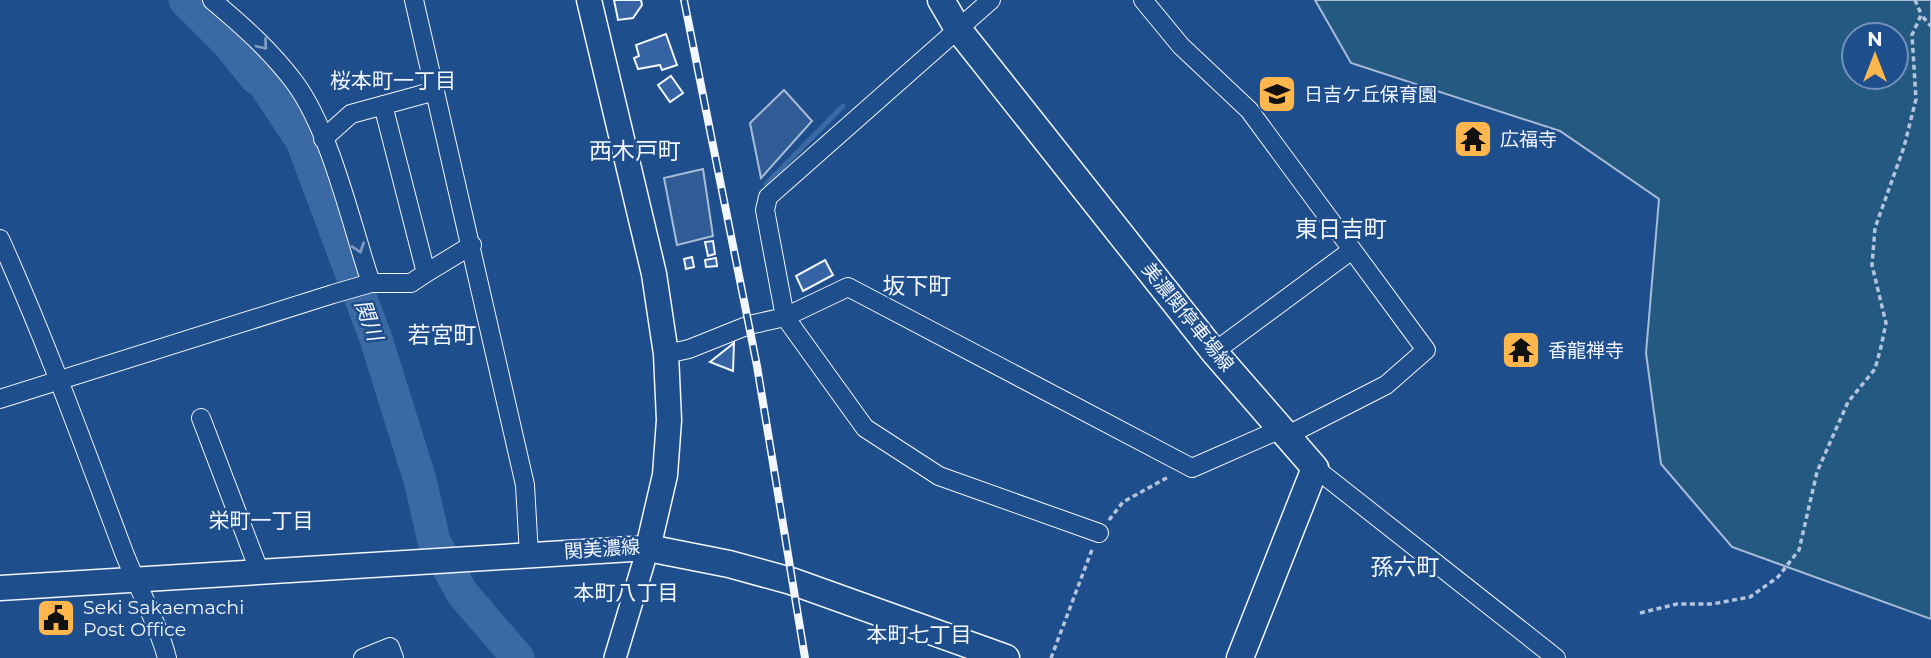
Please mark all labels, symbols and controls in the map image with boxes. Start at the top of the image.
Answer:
north arrow [1840,21,1910,91]
text: N [1867,28,1883,51]
one-way arrow [255,37,267,50]
district label: 桜本町一丁目 [330,68,456,93]
school or university icon: 日吉ケ丘保育園 [1256,73,1298,115]
place label: 日吉ケ丘保育園 [1304,83,1437,106]
temple icon: 広福寺 [1452,118,1494,160]
place label: 広福寺 [1500,128,1557,151]
district label: 西木戸町 [589,137,681,165]
district label: 東日吉町 [1295,215,1387,243]
one-way arrow [351,242,366,254]
street label: 美濃関停車場線 [1137,258,1239,376]
district label: 坂下町 [883,272,952,300]
water label: 関川 [350,296,389,346]
district label: 若宮町 [408,321,477,349]
temple icon: 香龍禅寺 [1500,329,1542,371]
place label: 香龍禅寺 [1548,339,1624,362]
district label: 栄町一丁目 [209,508,314,533]
street label: 関美濃線 [563,535,641,563]
district label: 孫六町 [1371,553,1440,581]
district label: 本町八丁目 [574,580,679,605]
place label: Seki Sakaemachi Post Office [83,596,244,641]
public building icon: Seki Sakaemachi Post Office [35,597,77,639]
district label: 本町七丁目 [867,622,972,647]

